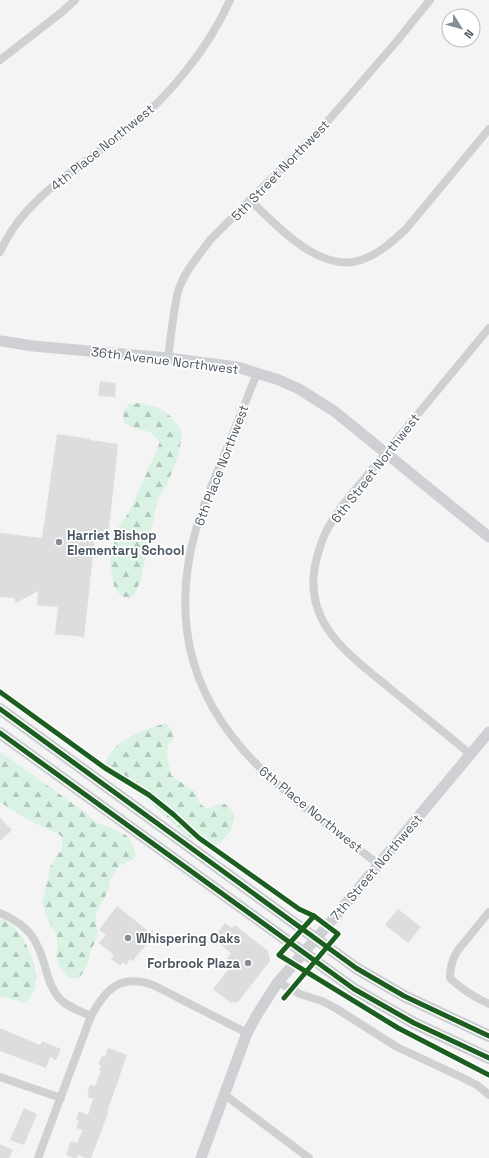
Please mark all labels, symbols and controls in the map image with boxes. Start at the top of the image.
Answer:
north arrow [441,8,481,48]
text: N [461,27,477,41]
street label: 4th Place Northwest [47,100,158,194]
street label: 5th Street Northwest [228,116,333,225]
street label: 36th Avenue Northwest [90,343,240,378]
street label: 6th Place Northwest [191,402,252,528]
street label: 6th Street Northwest [327,410,423,527]
place label: Harriet Bishop Elementary School [67,527,184,559]
marker: Harriet Bishop Elementary School [54,537,64,547]
street label: 6th Place Northwest [255,762,366,856]
street label: 7th Street Northwest [327,811,426,924]
place label: Whispering Oaks [136,930,240,947]
marker: Whispering Oaks [123,933,133,943]
place label: Forbrook Plaza [147,955,240,972]
marker: Forbrook Plaza [243,958,253,968]

